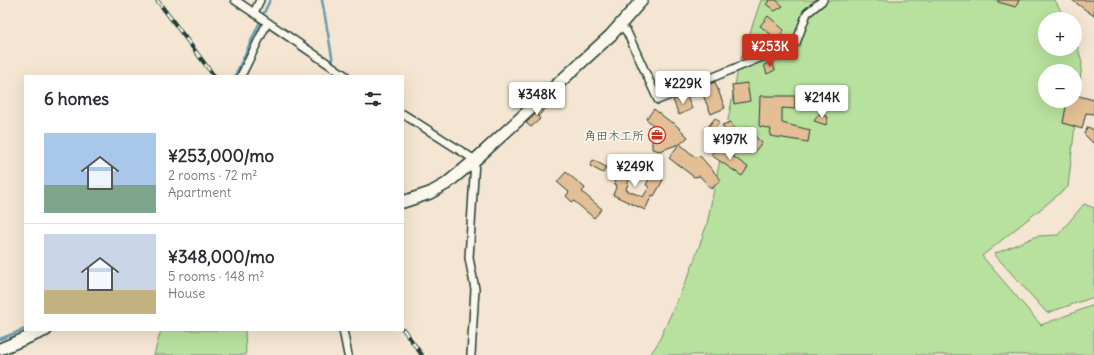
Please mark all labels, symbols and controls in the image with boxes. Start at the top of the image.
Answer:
map controls [1038,12,1082,108]
button: + [1038,12,1082,56]
pin: ¥253K [742,34,798,68]
text: ¥253K [751,38,789,55]
button: − [1038,64,1082,108]
pin: ¥229K [655,71,711,105]
text: ¥229K [664,75,702,92]
pin: ¥348K [509,82,565,116]
pin: ¥214K [794,85,850,119]
text: ¥348K [518,86,556,103]
text: 6 homes [44,88,109,110]
icon: filters [362,88,384,110]
text: ¥214K [804,89,840,106]
office icon: 角田木工所 [647,125,667,145]
pin: ¥197K [702,127,758,161]
place label: 角田木工所 [584,128,644,143]
text: ¥197K [713,131,747,148]
text: ¥253,000/mo [168,145,274,167]
icon: home [76,149,124,197]
pin: ¥249K [607,154,663,188]
text: ¥249K [616,158,654,175]
text: 2 rooms · 72 m² [168,167,257,184]
text: Apartment [168,184,231,201]
text: ¥348,000/mo [168,246,275,268]
icon: home [76,250,124,298]
text: 5 rooms · 148 m² [168,268,264,285]
text: House [168,285,205,302]

